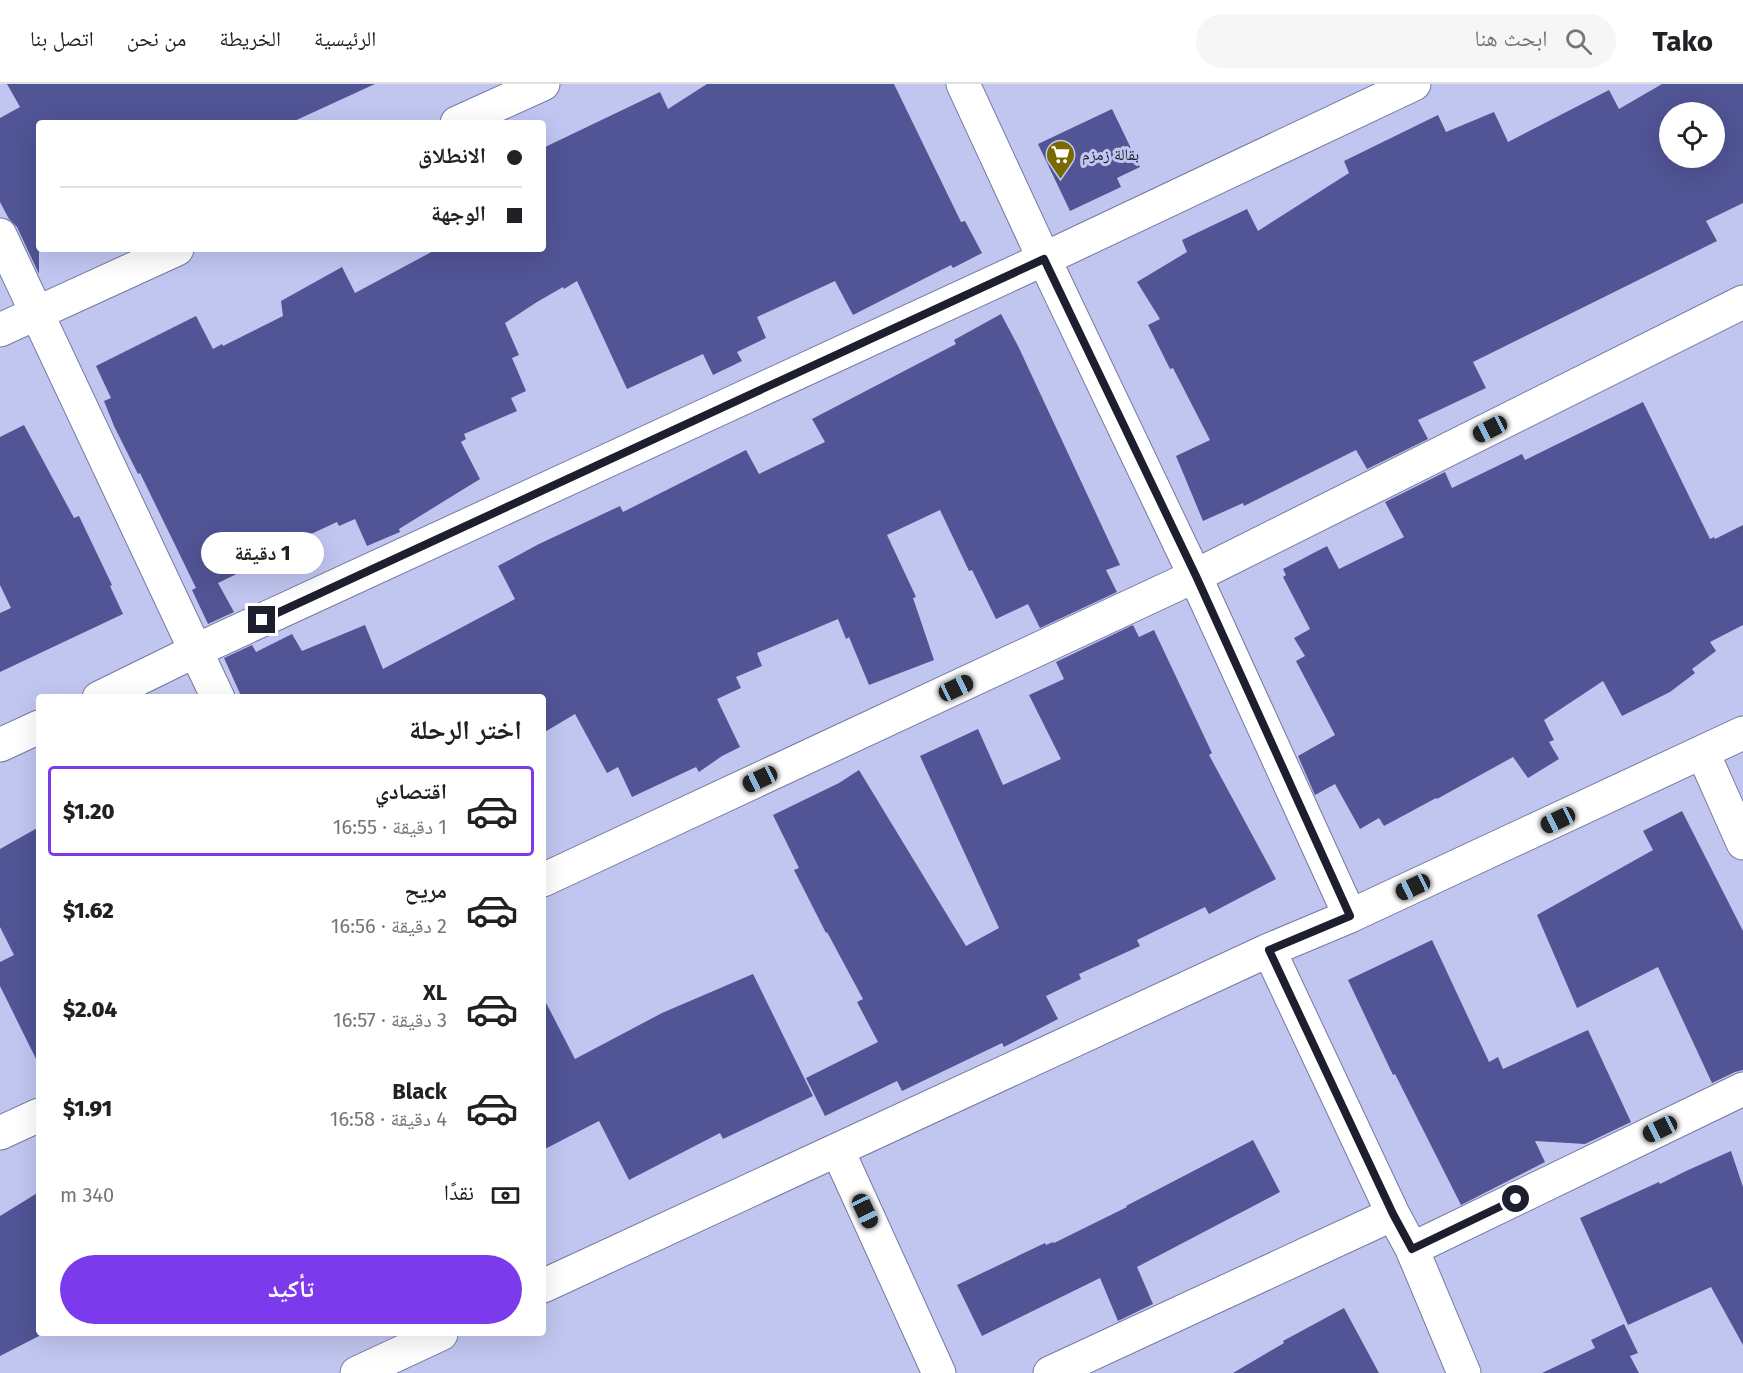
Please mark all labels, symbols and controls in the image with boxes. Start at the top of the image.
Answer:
search box [1196,14,1616,68]
text: ابحث هنا [1475,25,1547,52]
icon: search [1562,25,1595,58]
text: Tako [1652,25,1713,58]
text: اتصل بنا [30,26,94,52]
text: من نحن [127,26,186,52]
text: الخريطة [219,26,281,52]
text: الرئيسية [314,26,376,52]
map controls [1659,102,1725,168]
button: locate [1659,102,1725,168]
supermarket icon: بقالة زمزم [1045,138,1077,180]
text: الانطلاق [418,142,486,169]
place label: بقالة زمزم [1082,145,1139,165]
text: الوجهة [431,200,486,227]
car [1470,413,1510,445]
callout: 1 دقيقة [200,533,324,575]
text: 1 دقيقة [234,541,291,565]
route end [248,606,275,633]
car [936,672,976,704]
text: اختر الرحلة [409,714,522,746]
car [740,763,780,795]
text: اقتصادي [375,778,447,805]
icon: car [465,784,519,838]
text: $1.20 [63,798,115,825]
car [1538,804,1578,836]
text: 1 دقيقة · 16:55 [333,815,447,839]
car [1393,871,1433,903]
text: مريح [404,877,447,904]
icon: car [465,883,519,937]
text: $1.62 [63,897,114,924]
text: 2 دقيقة · 16:56 [331,914,447,938]
text: XL [423,979,447,1006]
icon: car [465,982,519,1036]
text: $2.04 [63,996,117,1023]
text: 3 دقيقة · 16:57 [333,1008,447,1032]
text: Black [392,1078,447,1105]
icon: car [465,1081,519,1135]
text: $1.91 [63,1095,112,1122]
text: 4 دقيقة · 16:58 [330,1107,447,1131]
car [1640,1113,1680,1145]
text: نقدًا [444,1179,474,1206]
icon: cash [489,1179,522,1212]
text: 340 m [60,1183,114,1207]
route start [1502,1185,1529,1212]
car [849,1191,881,1231]
button: تأكيد [60,1255,522,1324]

